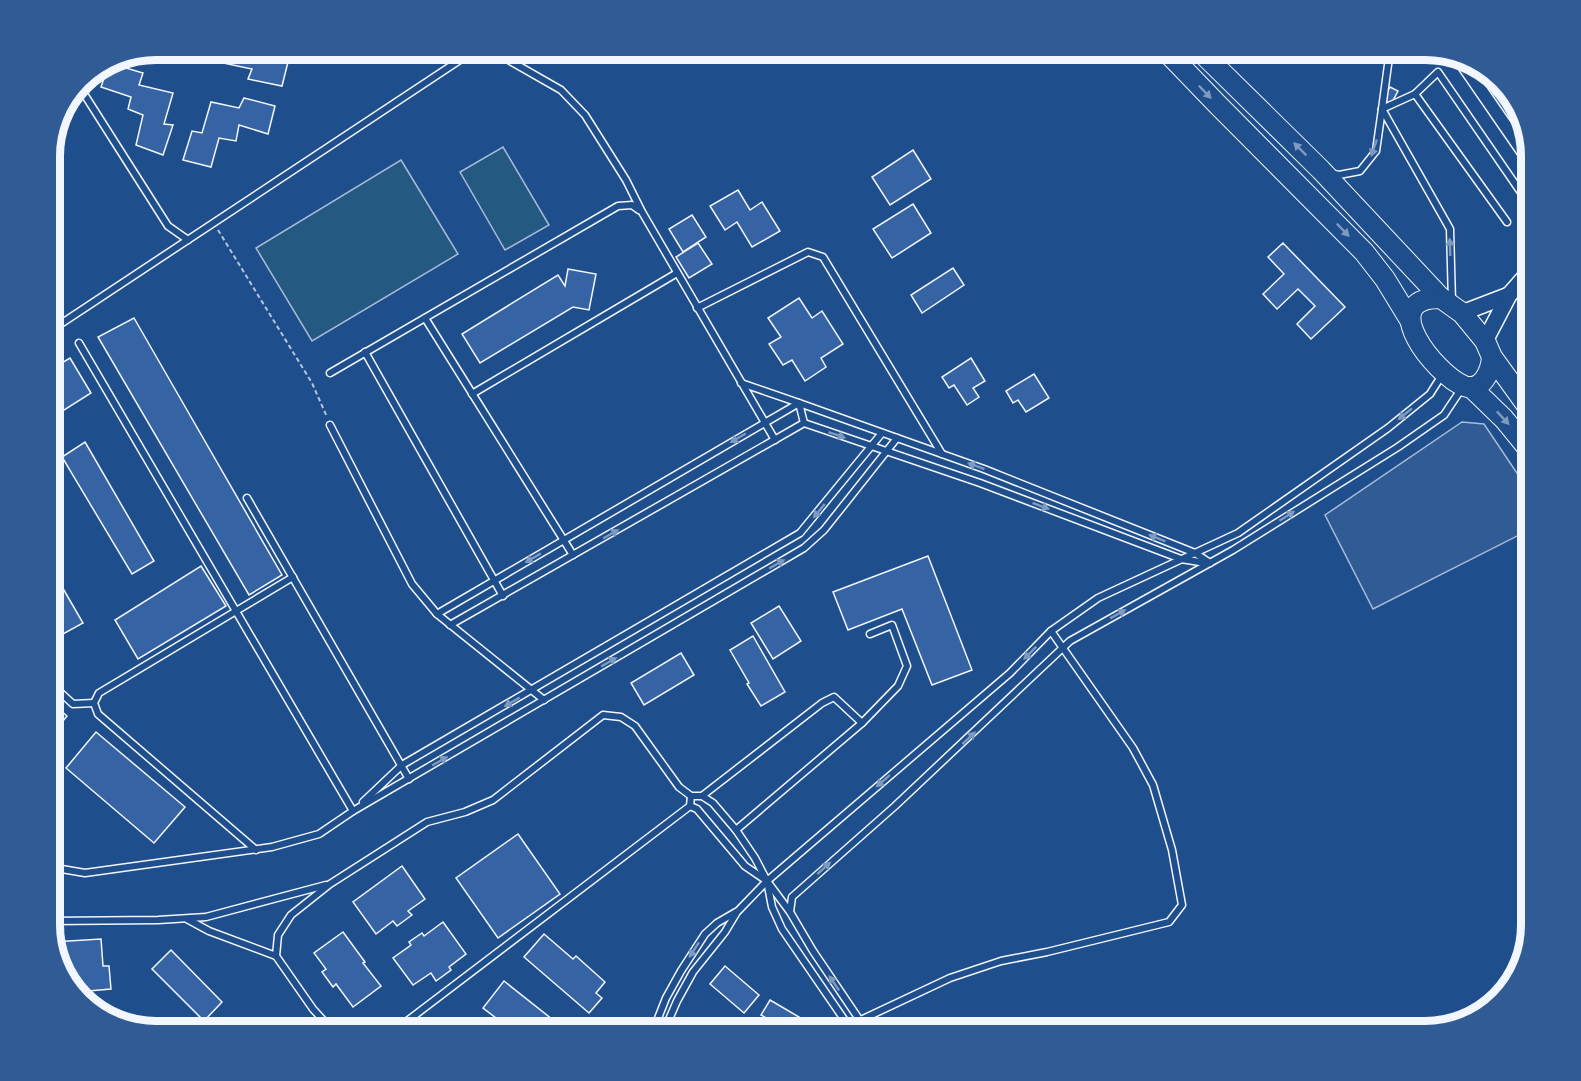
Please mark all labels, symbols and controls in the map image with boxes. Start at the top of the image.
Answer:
one-way arrow [1198,84,1212,98]
one-way arrow [1369,139,1379,157]
one-way arrow [1293,143,1307,157]
one-way arrow [1335,223,1349,237]
one-way arrow [1446,237,1455,256]
one-way arrow [1397,408,1413,421]
one-way arrow [1495,411,1509,425]
one-way arrow [828,430,846,440]
one-way arrow [730,433,746,444]
one-way arrow [967,461,985,471]
one-way arrow [1032,502,1050,512]
one-way arrow [812,503,825,519]
one-way arrow [1279,511,1295,522]
one-way arrow [603,529,620,539]
one-way arrow [1148,533,1166,543]
one-way arrow [525,552,542,562]
one-way arrow [769,559,786,569]
one-way arrow [1110,609,1127,619]
one-way arrow [1023,645,1037,659]
one-way arrow [601,657,617,668]
one-way arrow [504,696,520,707]
one-way arrow [962,731,976,745]
one-way arrow [432,755,448,766]
one-way arrow [875,775,891,788]
one-way arrow [816,862,831,875]
one-way arrow [689,942,700,958]
one-way arrow [829,975,840,991]

